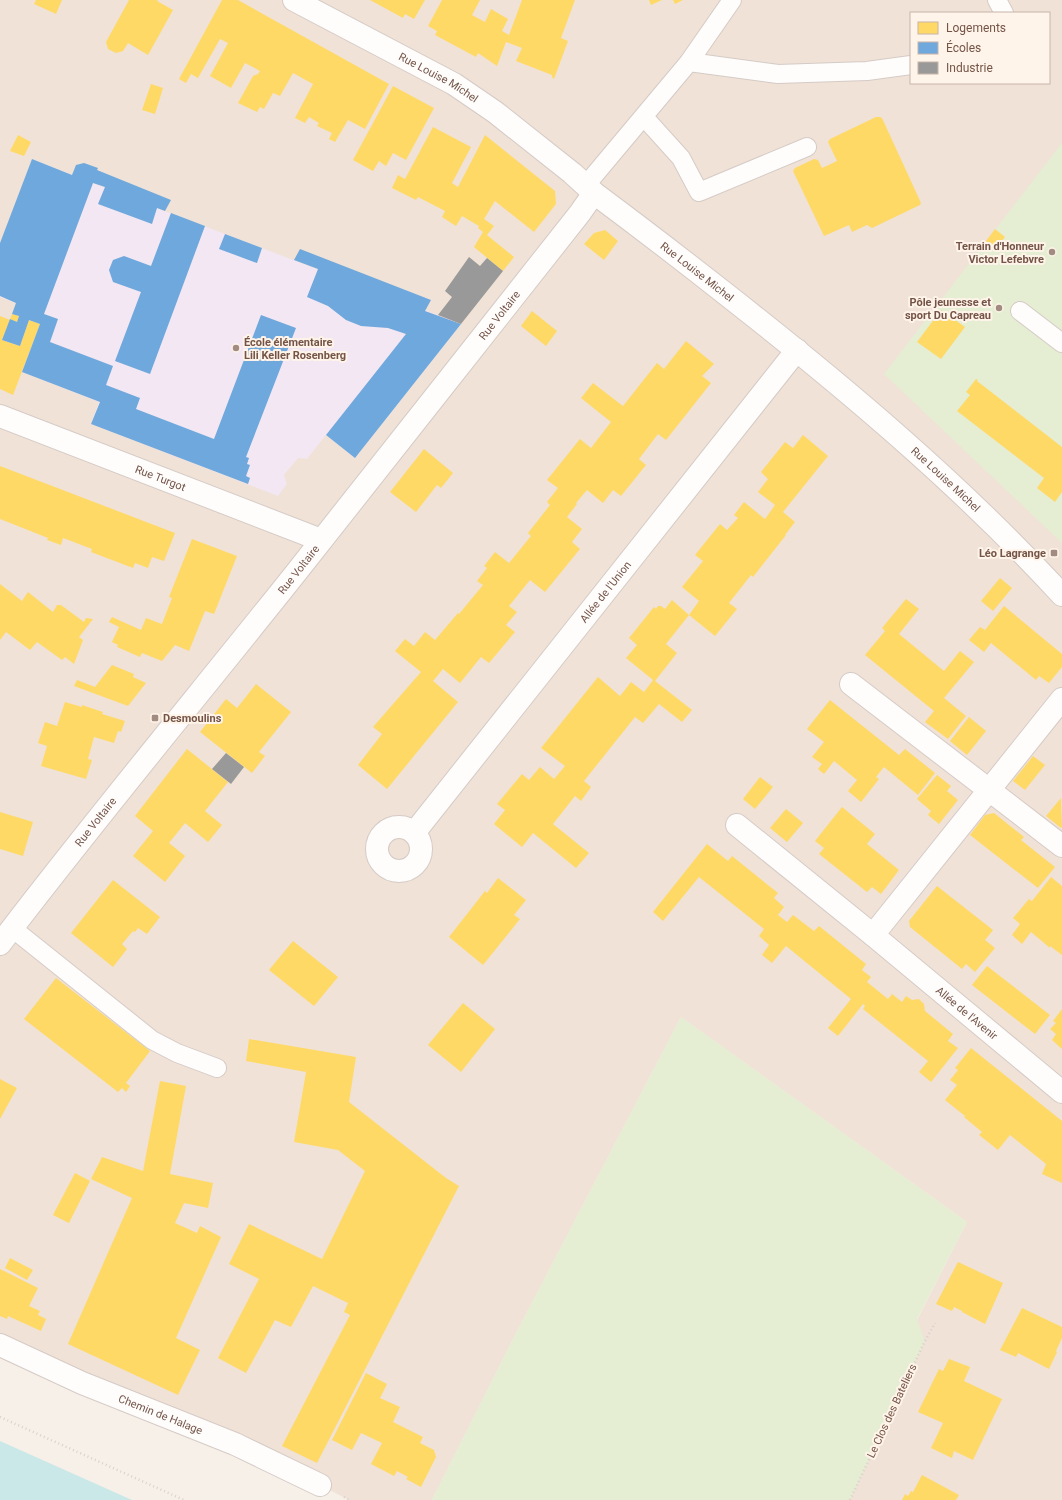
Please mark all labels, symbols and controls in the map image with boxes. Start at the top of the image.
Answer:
legend [910,12,1050,84]
text: Logements [946,21,1006,35]
text: Écoles [946,40,981,55]
street label: Rue Louise Michel [397,50,481,105]
text: Industrie [946,61,993,75]
street label: Rue Louise Michel [658,239,736,304]
place label: Terrain d'Honneur Victor Lefebvre [956,240,1044,266]
marker: Terrain d'Honneur Victor Lefebvre [1047,247,1057,257]
street label: Rue Voltaire [476,288,523,342]
place label: Pôle jeunesse et sport Du Capreau [905,296,991,322]
marker: Pôle jeunesse et sport Du Capreau [994,303,1004,313]
place label: École élémentaire Lili Keller Rosenberg [244,336,346,362]
marker: École élémentaire Lili Keller Rosenberg [231,343,241,353]
street label: Rue Louise Michel [908,444,983,514]
street label: Rue Turgot [133,462,188,494]
street label: Rue Voltaire [275,542,322,597]
place label: Léo Lagrange [979,547,1046,560]
marker: Léo Lagrange [1049,548,1059,558]
street label: Allée de l'Union [577,558,634,625]
place label: Desmoulins [163,712,222,725]
marker: Desmoulins [150,713,160,723]
street label: Rue Voltaire [72,795,119,849]
street label: Allée de l'Avenir [933,984,1001,1043]
street label: Le Clos des Bateliers [864,1362,920,1460]
street label: Chemin de Halage [117,1392,205,1437]

